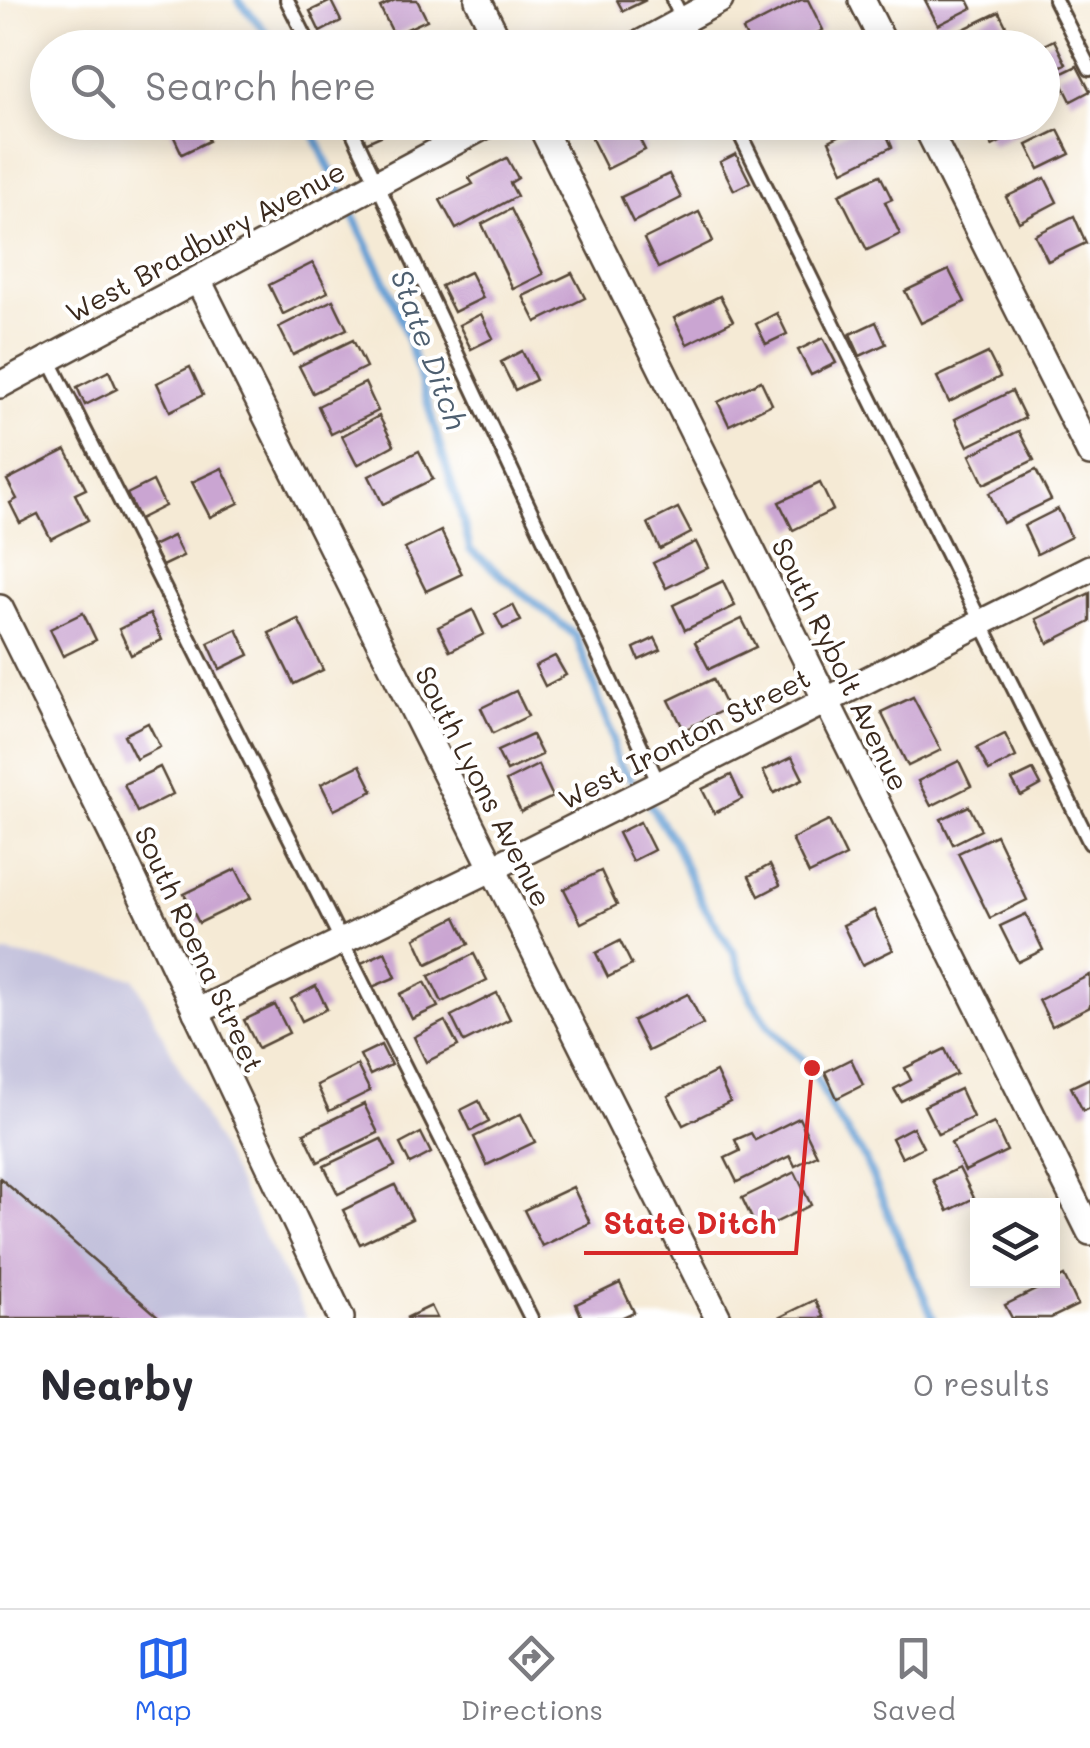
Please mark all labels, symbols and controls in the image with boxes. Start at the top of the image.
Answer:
search box [30,30,1060,140]
icon: search [65,58,120,113]
text: Search here [145,60,376,110]
street label: West Bradbury Avenue [59,152,351,330]
water label: State Ditch [383,263,477,435]
street label: South Rybolt Avenue [764,532,918,796]
street label: South Lyons Avenue [408,659,560,913]
street label: West Ironton Street [552,659,816,817]
street label: South Roena Street [127,820,273,1078]
callout: State Ditch [584,1193,796,1253]
map controls [970,1198,1060,1288]
button: layers [970,1198,1060,1288]
text: State Ditch [604,1202,776,1242]
text: Nearby [40,1356,194,1411]
text: 0 results [913,1362,1050,1404]
tab: Map [135,1631,192,1727]
tab: Directions [461,1631,603,1727]
tab: Saved [872,1631,955,1727]

